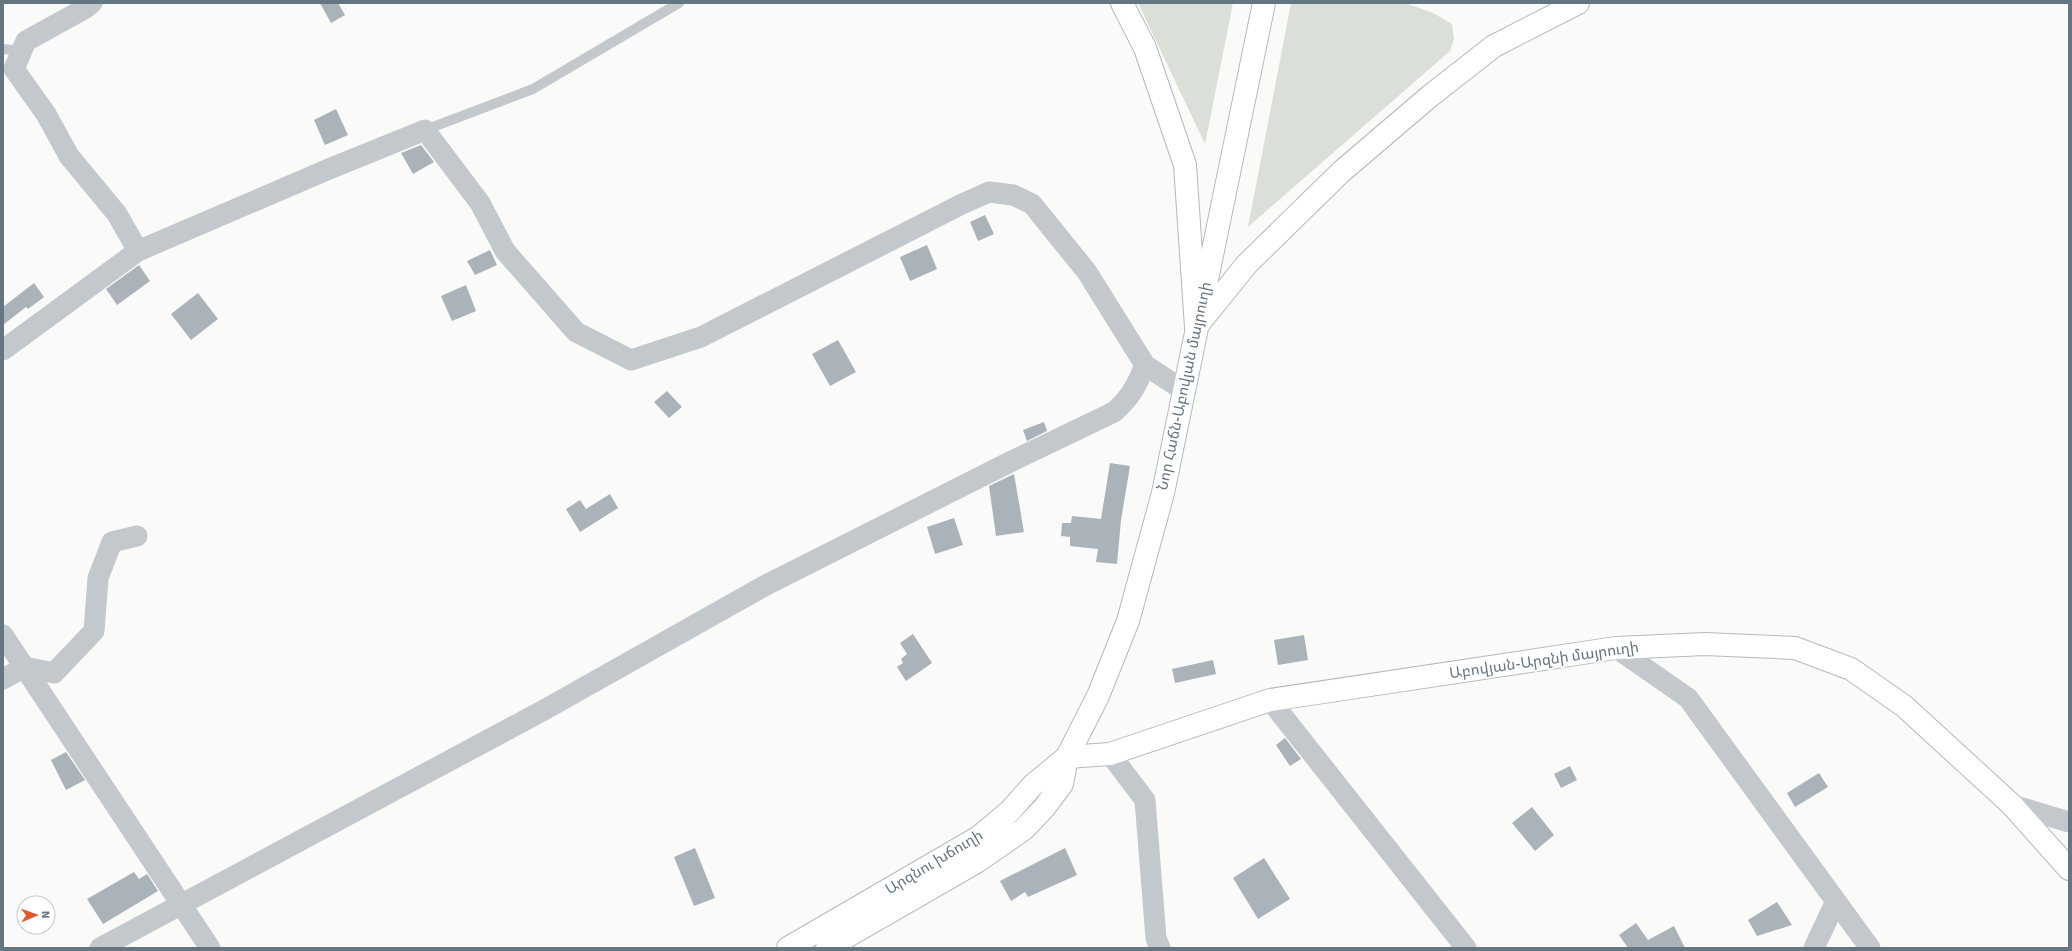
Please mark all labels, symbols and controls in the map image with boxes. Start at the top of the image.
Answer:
street label: Նոր Հաճն-Աբովյան մայրուղի [1153,280,1215,492]
street label: Աբովյան-Արզնի մայրուղի [1448,638,1640,682]
street label: Արզնու խճուղի [882,826,986,898]
north arrow [16,895,56,935]
text: N [39,911,52,919]

